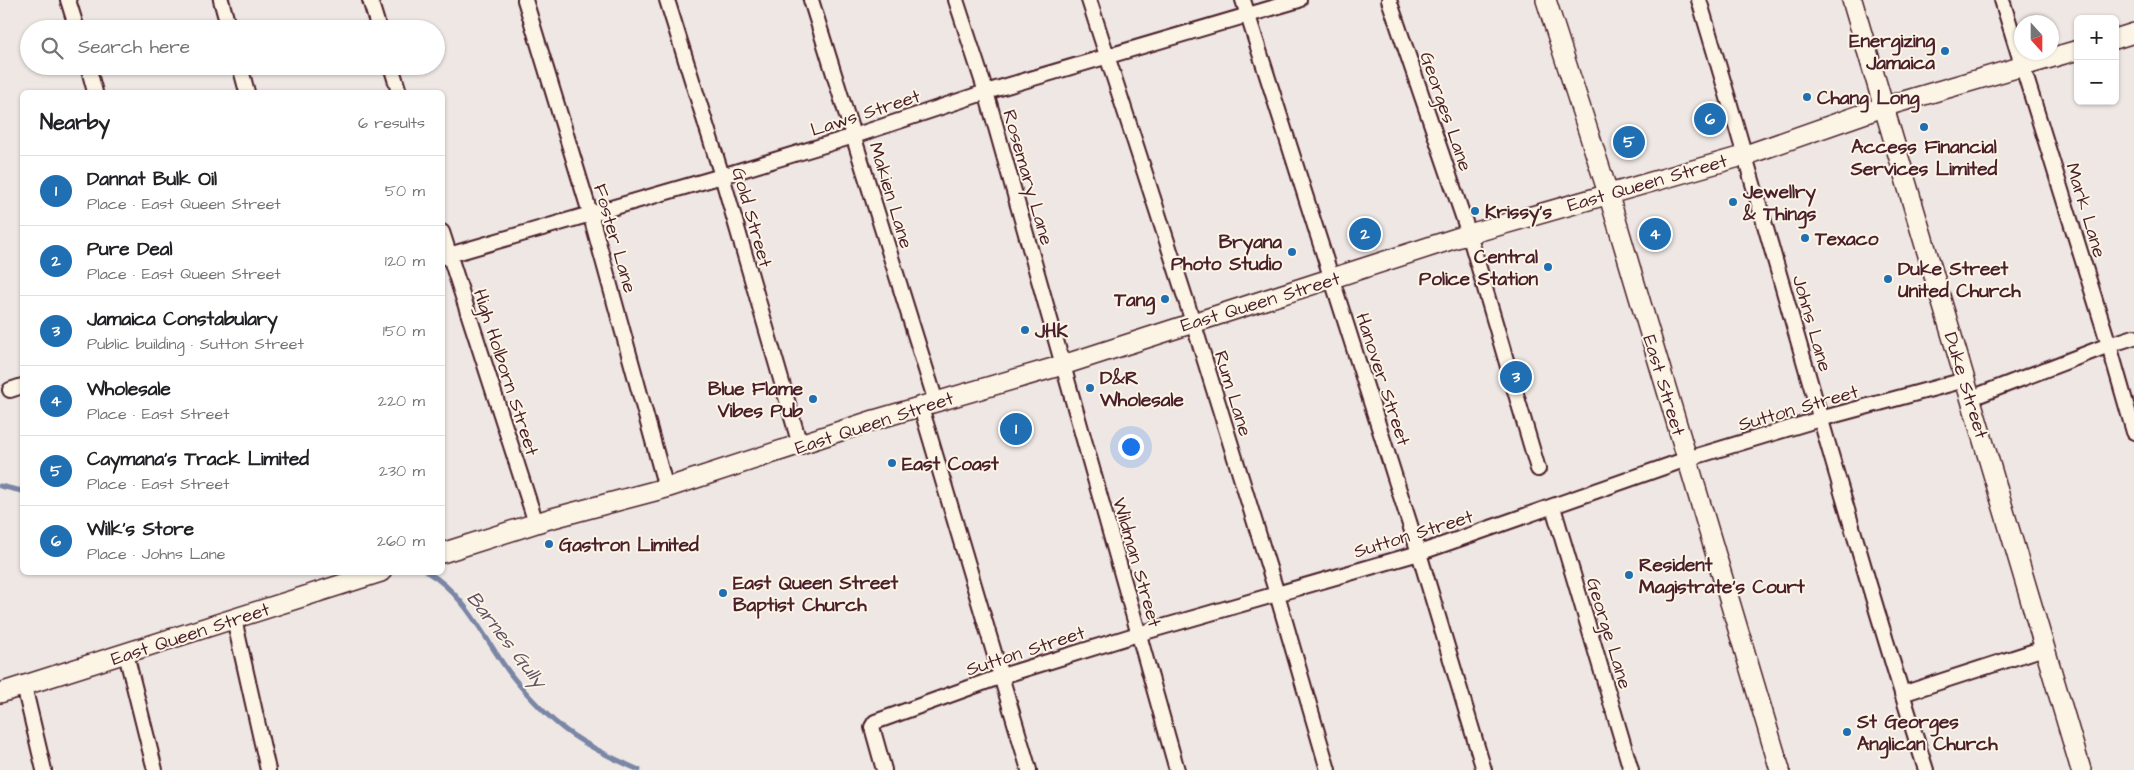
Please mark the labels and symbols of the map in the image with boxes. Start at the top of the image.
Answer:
north arrow [2014,15,2059,60]
place label: Energizing Jamaica [1849,28,1935,77]
marker: Energizing Jamaica [1939,45,1951,57]
street label: Georges Lane [1412,48,1479,175]
street label: Laws Street [807,83,924,144]
place label: Chang Long [1817,85,1920,113]
marker: Chang Long [1801,91,1813,103]
pin: 6 [1694,100,1726,138]
street label: Rosemary Lane [994,107,1060,249]
marker: Access Financial Services Limited [1918,121,1930,133]
pin: 5 [1613,123,1645,161]
place label: Access Financial Services Limited [1850,134,1998,183]
street label: Makien Lane [862,139,920,252]
street label: East Queen Street [1564,148,1731,219]
street label: Mark Lane [2058,160,2113,261]
street label: Gold Street [724,164,779,271]
place label: Jewellry & Things [1742,179,1817,229]
street label: Foster Lane [586,181,643,296]
marker: Jewellry & Things [1727,196,1739,208]
place label: Krissy's [1485,199,1552,227]
marker: Krissy's [1469,205,1481,217]
pin: 2 [1349,215,1381,253]
pin: 4 [1639,215,1671,253]
place label: Texaco [1814,226,1879,253]
place label: Bryana Photo Studio [1171,229,1282,278]
marker: Texaco [1799,232,1811,244]
place label: Central Police Station [1419,244,1538,293]
marker: Bryana Photo Studio [1286,246,1298,258]
place label: Duke Street United Church [1898,256,2021,305]
marker: Central Police Station [1542,261,1554,273]
street label: East Queen Street [1177,265,1344,339]
street label: Johns Lane [1785,272,1838,375]
marker: Duke Street United Church [1882,273,1894,285]
street label: High Holborn Street [465,286,545,460]
place label: Tang [1113,287,1155,315]
marker: Tang [1159,293,1171,305]
street label: Hanover Street [1348,310,1417,450]
place label: JHK [1034,318,1069,345]
marker: JHK [1019,324,1031,336]
street label: Duke Street [1937,329,1995,442]
street label: East Street [1635,332,1692,440]
street label: Rum Lane [1207,347,1258,440]
pin: 3 [1500,358,1532,396]
place label: D&R Wholesale [1099,365,1184,414]
place label: Blue Flame Vibes Pub [708,376,804,425]
street label: Sutton Street [1735,378,1862,438]
marker: D&R Wholesale [1084,382,1096,394]
street label: East Queen Street [792,385,957,462]
marker: Blue Flame Vibes Pub [807,393,819,405]
pin: 1 [1000,410,1032,448]
your location [1118,434,1144,460]
place label: East Coast [902,451,999,478]
marker: East Coast [886,457,898,469]
street label: Wildman Street [1105,494,1168,631]
street label: Sutton Street [1350,503,1477,565]
place label: Gastron Limited [559,532,699,559]
marker: Gastron Limited [543,538,555,550]
place label: Resident Magistrate's Court [1639,552,1805,602]
marker: Resident Magistrate's Court [1623,569,1635,581]
place label: East Queen Street Baptist Church [733,570,899,619]
street label: George Lane [1578,575,1638,693]
water label: Barnes Gully [459,585,554,696]
marker: East Queen Street Baptist Church [717,587,729,599]
street label: East Queen Street [108,596,273,673]
street label: Sutton Street [962,619,1089,683]
place label: St Georges Anglican Church [1856,709,1998,759]
marker: St Georges Anglican Church [1841,726,1853,738]

